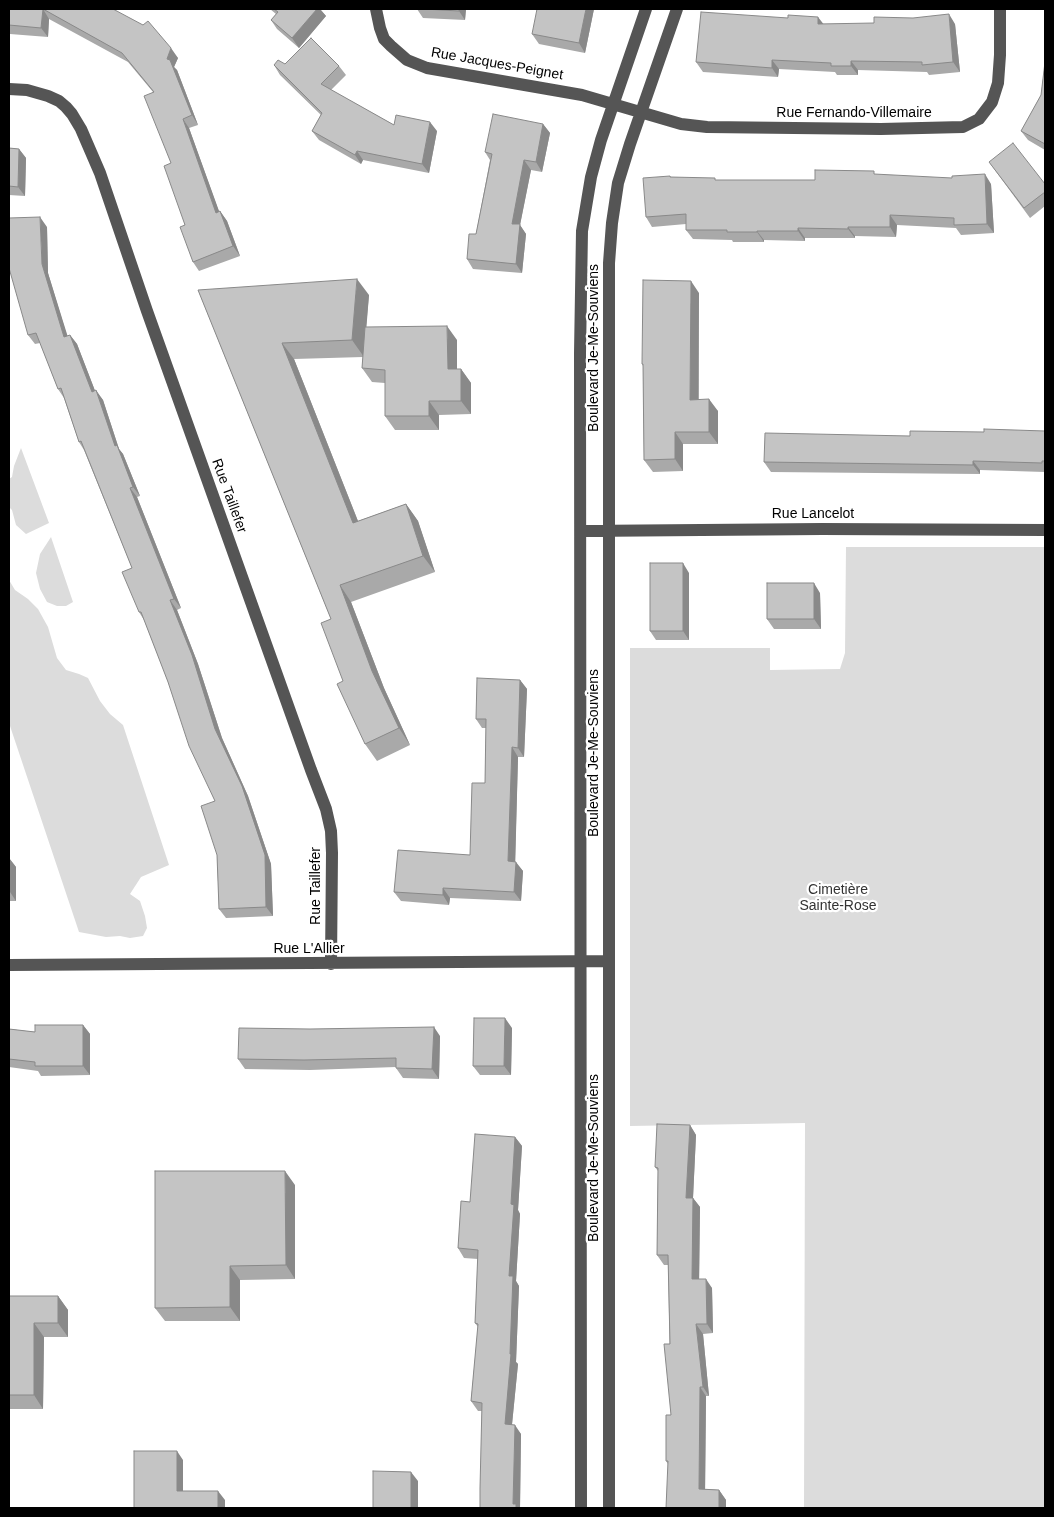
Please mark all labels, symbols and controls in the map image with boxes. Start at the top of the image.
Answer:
street label: Rue Jacques-Peignet [430,44,564,84]
street label: Rue Fernando-Villemaire [776,105,932,121]
street label: Boulevard Je-Me-Souviens [586,264,602,432]
street label: Rue Taillefer [208,457,250,535]
street label: Rue Lancelot [772,506,854,522]
street label: Boulevard Je-Me-Souviens [586,669,602,837]
street label: Rue Taillefer [308,847,324,925]
park label: Cimetière Sainte-Rose [799,882,877,914]
street label: Rue L'Allier [273,941,345,957]
street label: Boulevard Je-Me-Souviens [586,1074,602,1242]

